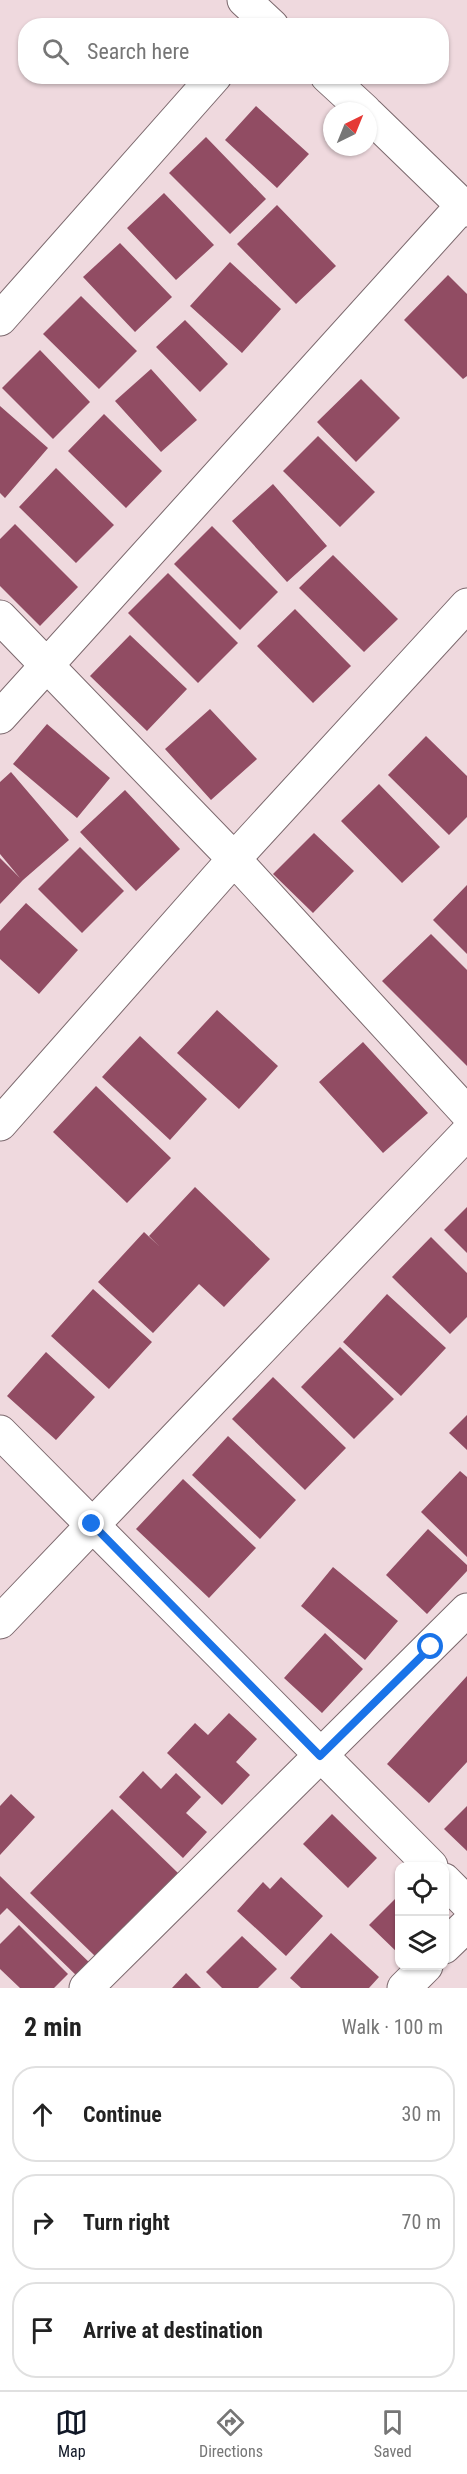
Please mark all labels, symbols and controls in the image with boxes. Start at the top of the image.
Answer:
search box [18,18,449,84]
icon: search [39,35,72,68]
text: Search here [87,39,189,64]
north arrow [323,102,377,156]
route end [78,1510,104,1536]
route start [417,1633,443,1659]
map controls [395,1862,449,1970]
button: locate [395,1862,449,1916]
button: layers [395,1916,449,1970]
text: 2 min [24,2012,82,2042]
text: Walk · 100 m [342,2015,443,2039]
icon: ahead [26,2098,59,2131]
text: Continue [83,2102,162,2127]
text: 30 m [402,2102,441,2126]
icon: right [26,2206,59,2239]
text: Turn right [83,2210,170,2235]
text: 70 m [402,2210,441,2234]
icon: arrive [26,2314,59,2347]
text: Arrive at destination [83,2318,263,2343]
tab: Map [55,2406,88,2461]
tab: Directions [199,2406,263,2461]
tab: Saved [374,2406,412,2461]

